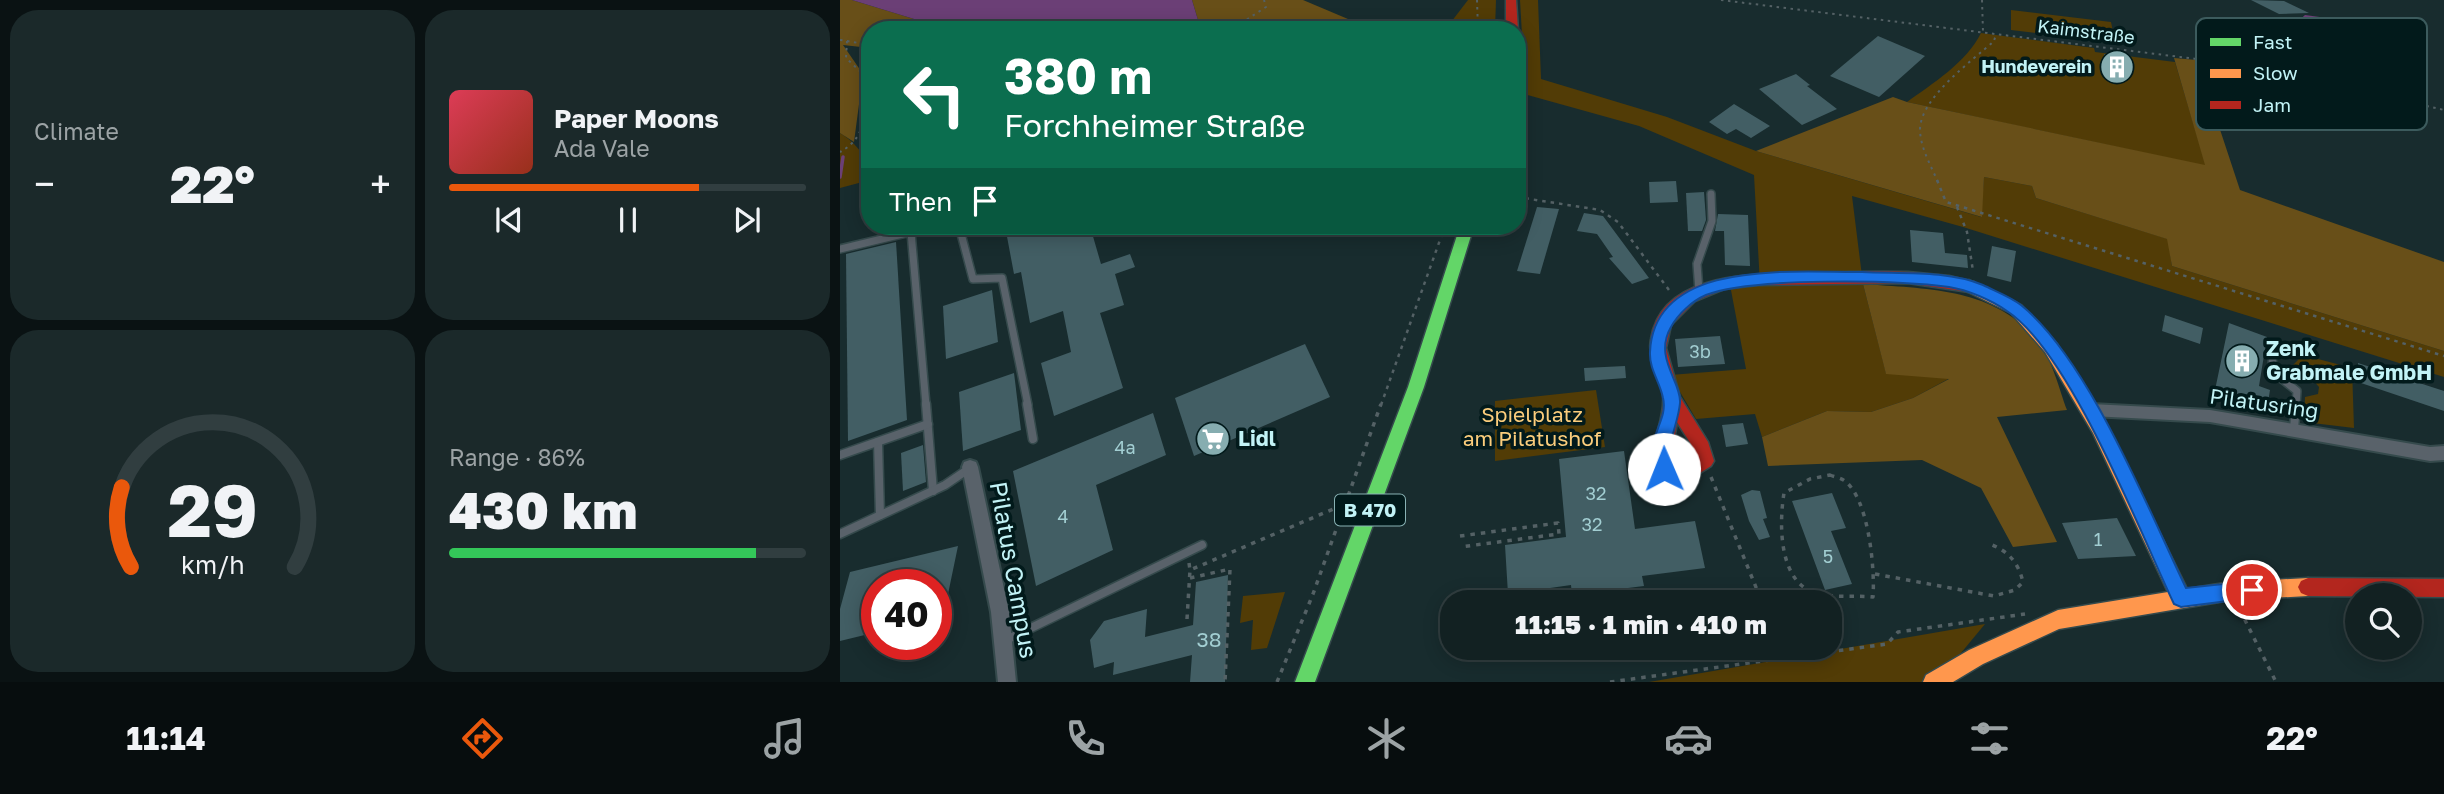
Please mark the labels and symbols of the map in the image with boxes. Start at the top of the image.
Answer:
street label: Kaimstraße [2036,14,2136,48]
legend [2196,18,2427,130]
text: Fast [2253,30,2292,53]
building icon: Hundeverein [2098,48,2136,86]
place label: Hundeverein [1981,55,2092,77]
text: Slow [2253,61,2298,84]
text: Jam [2253,93,2291,116]
place label: Zenk Grabmale GmbH [2266,335,2432,385]
house number: 3b [1689,340,1711,362]
building icon: Zenk Grabmale GmbH [2223,342,2261,380]
street label: Pilatusring [2208,383,2320,424]
park label: Spielplatz am Pilatushof [1463,401,1602,451]
supermarket icon: Lidl [1194,420,1232,458]
place label: Lidl [1238,425,1276,451]
position arrow [1627,432,1701,506]
house number: 4a [1114,436,1136,458]
street label: Pilatus Campus [985,479,1044,660]
house number: 32 [1586,482,1606,504]
road number: B 470 [1335,495,1405,526]
house number: 4 [1058,505,1069,527]
house number: 32 [1582,513,1602,535]
house number: 1 [2094,528,2103,550]
house number: 5 [1823,545,1833,567]
pin [2222,560,2282,620]
speed limit sign: 40 [861,569,952,660]
house number: 38 [1196,626,1222,652]

